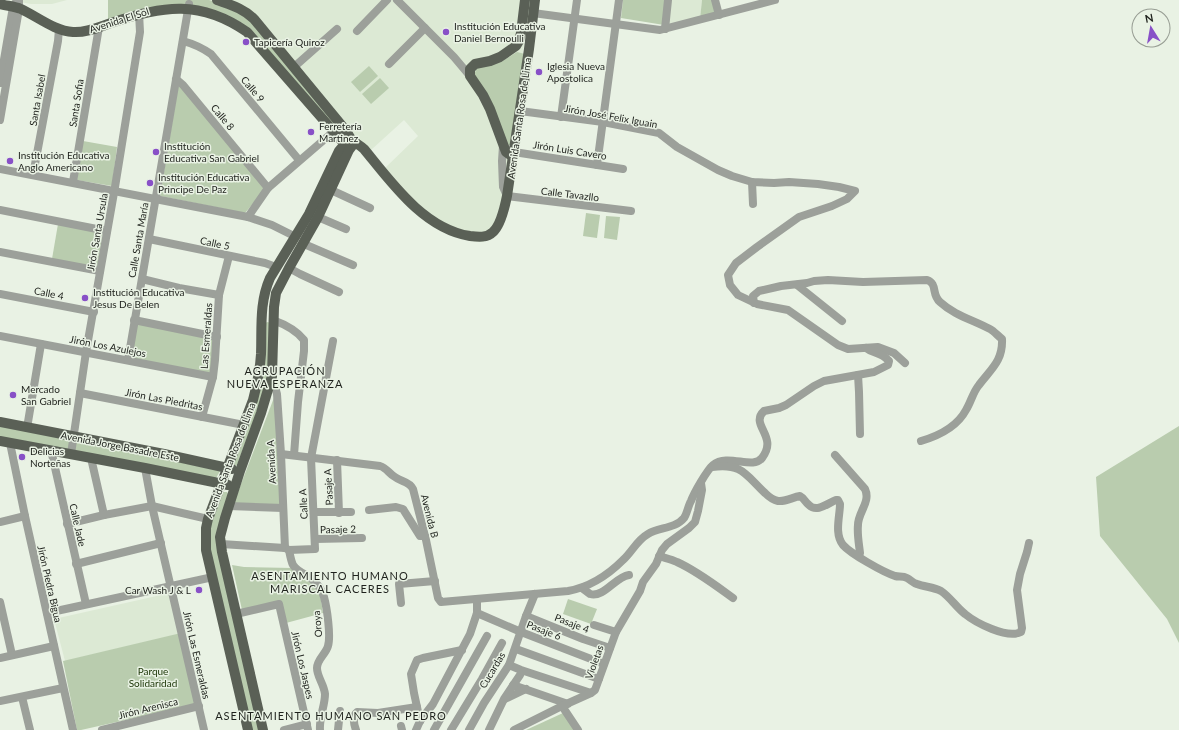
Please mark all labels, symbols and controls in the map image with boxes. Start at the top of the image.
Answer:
street label: Avenida El Sol [88,5,150,35]
north arrow [1131,8,1171,48]
text: N [1144,11,1154,25]
place label: Institución Educativa Daniel Bernoulli [454,20,546,44]
marker: Institución Educativa Daniel Bernoulli [441,27,451,37]
place label: Tapicería Quiroz [254,36,325,48]
marker: Tapicería Quiroz [241,37,251,47]
street label: Avenida Santa Rosa de Lima [505,57,533,179]
place label: Iglesia Nueva Apostolica [547,60,605,84]
marker: Iglesia Nueva Apostolica [534,67,544,77]
street label: Santa Isabel [27,73,47,127]
street label: Calle 9 [239,74,267,105]
street label: Santa Sofia [66,78,86,128]
street label: Calle 8 [209,102,237,133]
street label: Jirón José Felix Iguain [563,102,659,130]
place label: Ferretería Martinez [319,120,362,144]
marker: Ferretería Martinez [306,127,316,137]
street label: Jirón Luis Cavero [532,138,608,162]
place label: Institución Educativa San Gabriel [164,140,259,164]
marker: Institución Educativa San Gabriel [151,147,161,157]
place label: Institución Educativa Anglo Americano [18,149,110,173]
marker: Institución Educativa Anglo Americano [5,156,15,166]
place label: Institución Educativa Principe De Paz [158,171,250,195]
marker: Institución Educativa Principe De Paz [145,178,155,188]
street label: Calle Tavazllo [540,184,600,204]
street label: Jirón Santa Ursula [84,192,110,272]
street label: Calle Santa María [125,201,151,279]
street label: Calle 5 [199,234,231,252]
street label: Calle 4 [33,284,65,302]
place label: Institución Educativa Jesus De Belen [93,286,185,310]
marker: Institución Educativa Jesus De Belen [80,293,90,303]
street label: Las Esmeraldas [198,302,214,370]
street label: Jirón Los Azulejos [69,333,147,359]
district label: AGRUPACIÓN NUEVA ESPERANZA [227,364,343,390]
place label: Mercado San Gabriel [21,383,71,407]
street label: Jirón Las Piedritas [124,386,204,412]
marker: Mercado San Gabriel [8,390,18,400]
street label: Avenida Santa Rosa de Lima [202,401,258,519]
street label: Avenida Jorge Basadre Este [60,429,180,463]
street label: Avenida A [264,439,278,484]
place label: Delicias Norteñas [30,445,71,469]
marker: Delicias Norteñas [17,452,27,462]
street label: Pasaje A [321,468,335,506]
street label: Calle A [296,488,310,520]
street label: Avenida B [419,493,441,539]
street label: Calle Jade [67,502,89,548]
street label: Pasaje 2 [320,523,356,535]
street label: Jirón Piedra Bigua [35,544,65,624]
district label: ASENTAMIENTO HUMANO MARISCAL CACERES [251,569,409,595]
place label: Car Wash J & L [125,584,191,596]
marker: Car Wash J & L [194,585,204,595]
street label: Jirón Las Esmeraldas [181,610,213,700]
street label: Oroya [310,610,324,638]
street label: Pasaje 4 [553,611,591,635]
street label: Pasaje 6 [525,618,563,642]
street label: Jirón Los Jaspes [289,630,317,700]
street label: Violetas [582,643,606,681]
street label: Cucardas [476,650,508,690]
park label: Parque Solidaridad [129,665,177,689]
street label: Jirón Arenisca [117,695,179,721]
district label: ASENTAMIENTO HUMANO SAN PEDRO [215,709,447,722]

